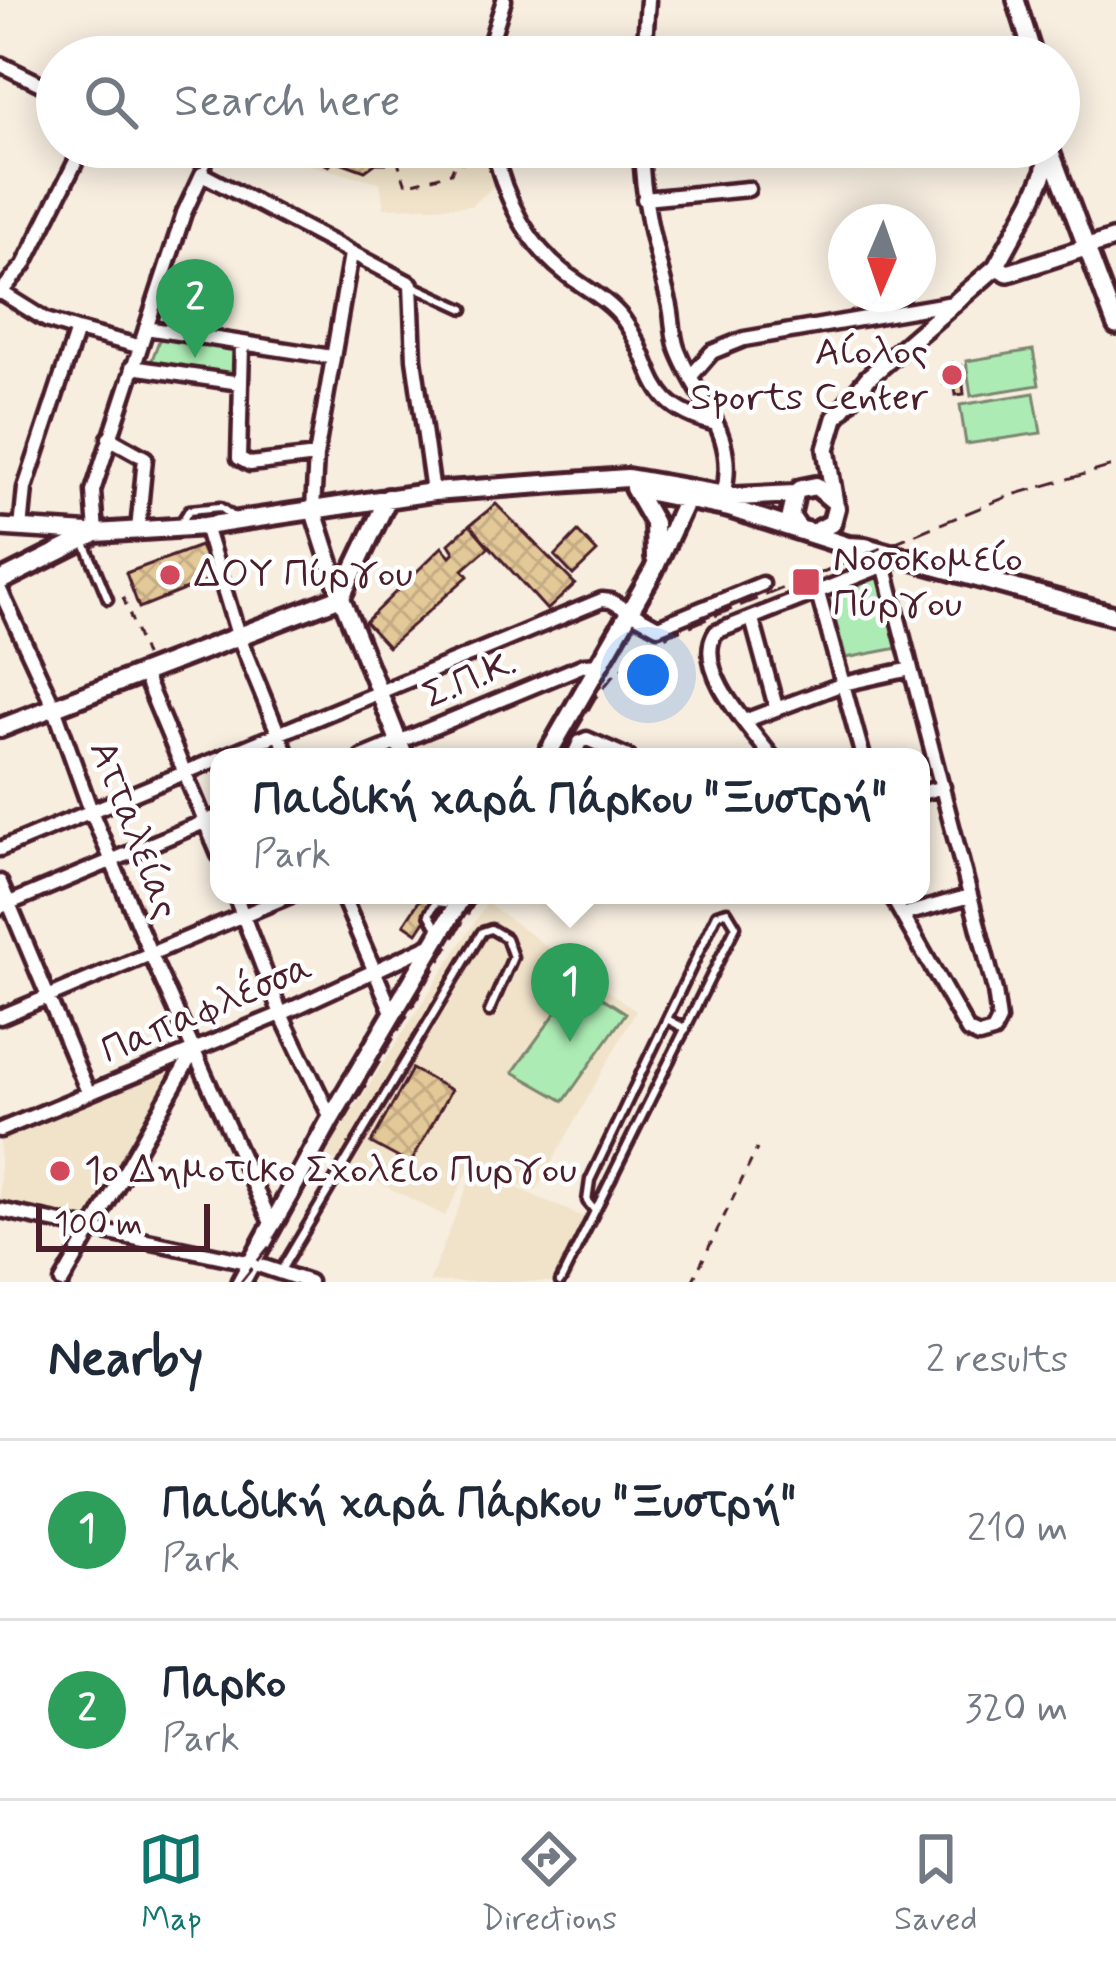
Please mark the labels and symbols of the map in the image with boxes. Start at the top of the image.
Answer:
north arrow [828,204,936,312]
pin: 2 [156,259,234,358]
place label: Αίολος Sports Center [690,328,929,424]
marker: Αίολος Sports Center [939,362,965,388]
place label: Νοσοκομείο Πύργου [833,535,1023,631]
place label: ΔΟΥ Πύργου [194,550,413,601]
marker: ΔΟΥ Πύργου [157,562,183,588]
marker: Νοσοκομείο Πύργου [790,566,822,598]
street label: Σ.Π.Κ. [416,638,524,722]
your location [618,645,678,705]
street label: Ατταλείας [76,734,190,926]
street label: Παπαφλέσσα [94,943,320,1077]
pin: 1 [531,943,609,1042]
place label: 1ο Δημοτικο Σχολειο Πυργου [84,1146,577,1197]
marker: 1ο Δημοτικο Σχολειο Πυργου [47,1158,73,1184]
scale bar [36,1198,210,1251]

